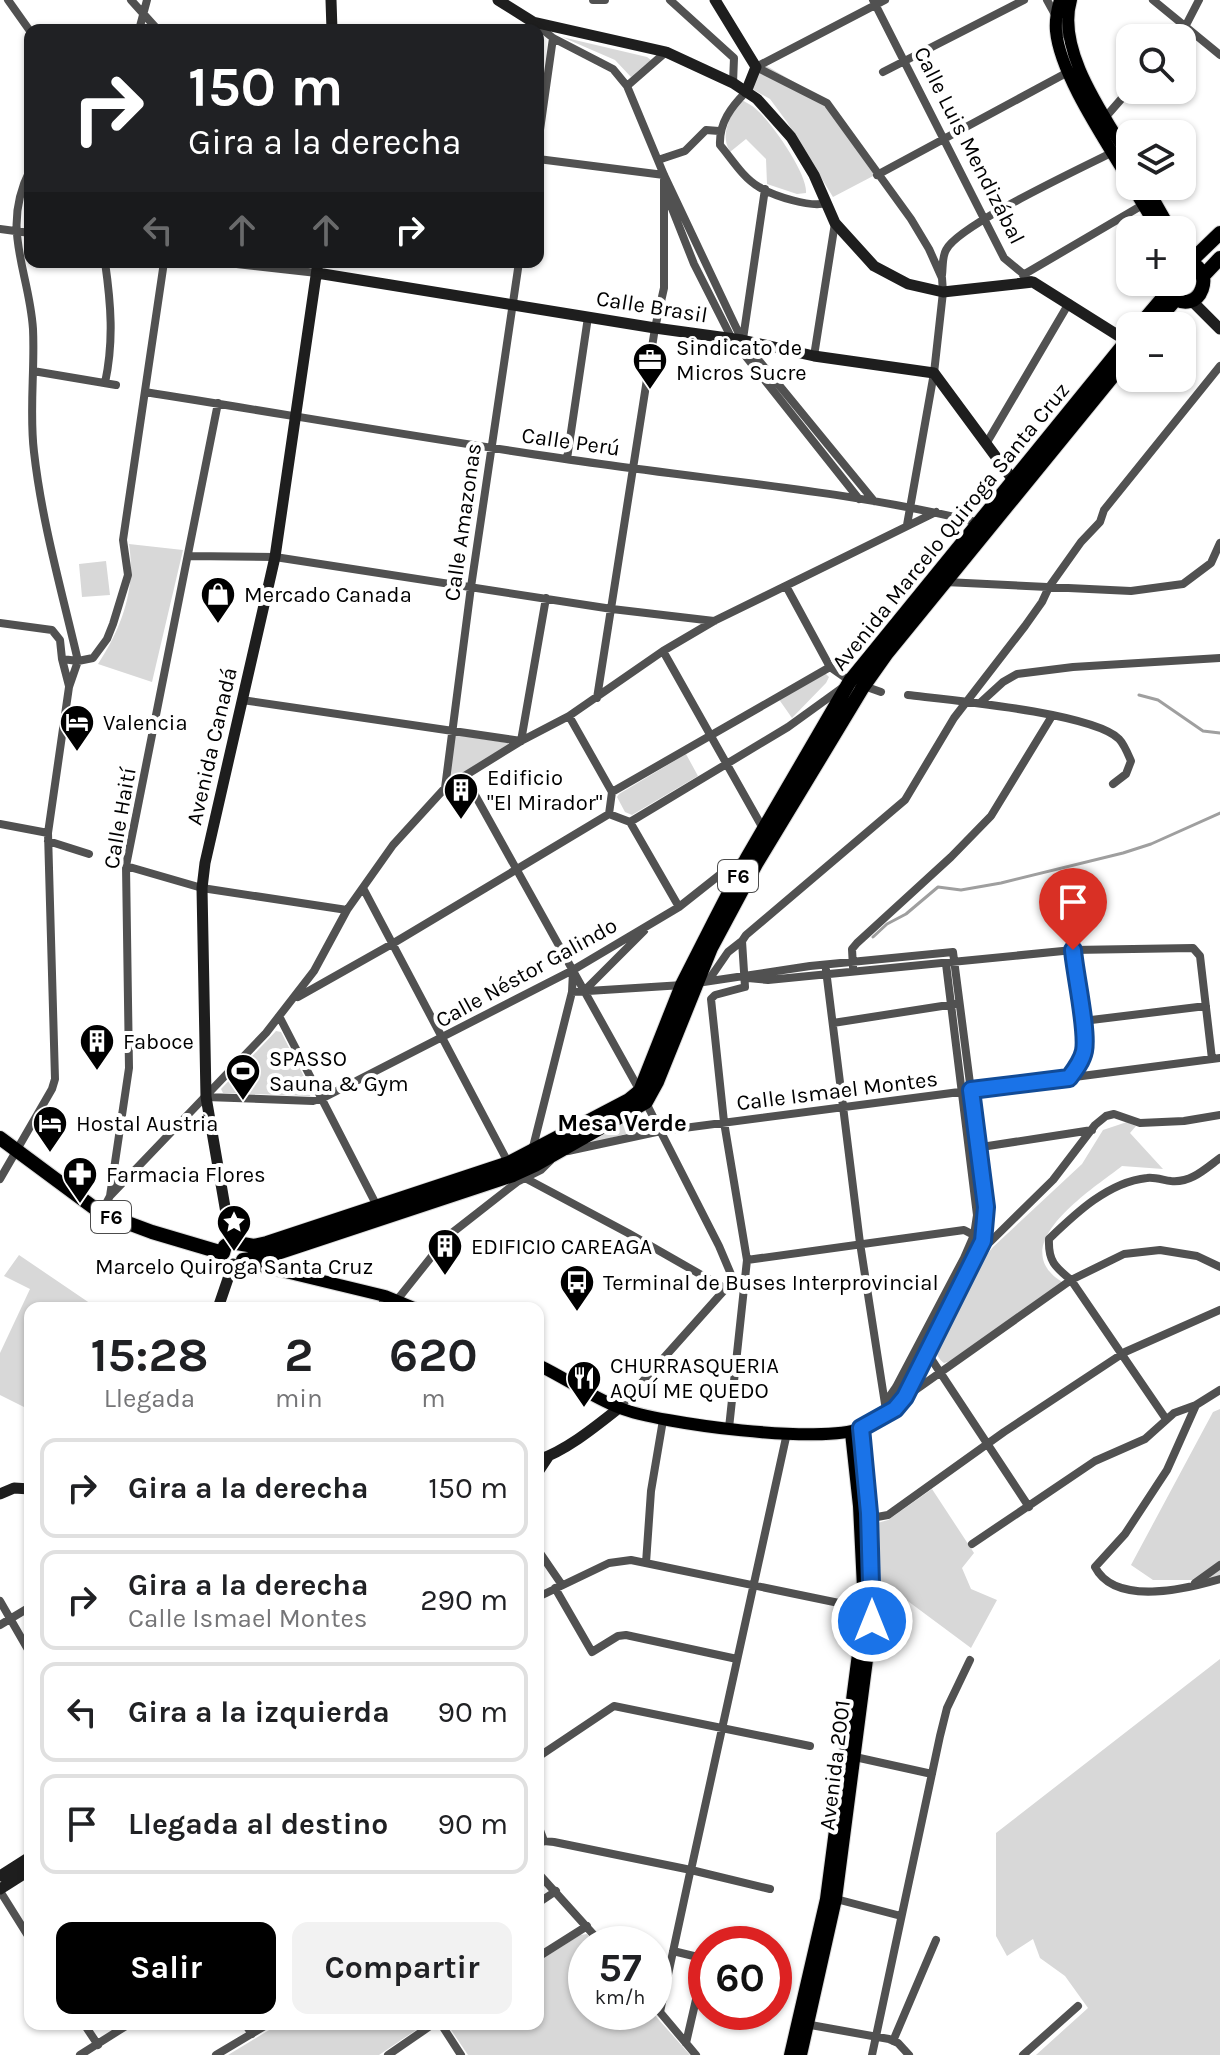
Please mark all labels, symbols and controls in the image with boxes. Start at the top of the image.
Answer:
map controls [1116,24,1196,392]
button: search [1116,24,1196,104]
street label: Calle Luis Mendizábal [908,42,1030,248]
text: 150 m [188,54,343,119]
icon: right [56,56,160,160]
button: layers [1116,120,1196,200]
text: Gira a la derecha [188,121,462,163]
icon: left [136,208,180,252]
icon: ahead [220,208,264,252]
icon: ahead [304,208,348,252]
icon: right [388,208,432,252]
button: + [1116,216,1196,296]
street label: Calle Brasil [594,285,709,329]
button: − [1116,312,1196,392]
place label: Sindicato de Micros Sucre [676,335,807,386]
office icon: Sindicato de Micros Sucre [631,341,669,391]
street label: Avenida Marcelo Quiroga Santa Cruz [826,377,1075,676]
street label: Calle Perú [520,422,622,462]
street label: Calle Amazonas [439,442,487,603]
shop icon: Mercado Canada [199,575,237,625]
place label: Mercado Canada [244,582,412,608]
street label: Avenida Canadá [181,665,243,828]
hotel icon: Valencia [58,703,96,753]
place label: Valencia [103,710,188,736]
street label: Calle Haití [98,765,142,871]
place label: Edificio "El Mirador" [487,765,603,816]
building icon: Edificio "El Mirador" [442,771,480,821]
road number: F6 [718,860,758,892]
pin [1039,868,1107,950]
icon: arrive [1051,880,1095,924]
street label: Calle Néstor Galindo [431,912,622,1033]
building icon: Faboce [78,1022,116,1072]
place label: Faboce [123,1029,194,1055]
place label: SPASSO Sauna & Gym [269,1046,409,1097]
sports icon: SPASSO Sauna & Gym [224,1052,262,1102]
street label: Calle Ismael Montes [735,1066,939,1116]
hotel icon: Hostal Austria [31,1104,69,1154]
district label: Mesa Verde [557,1109,687,1137]
place label: Hostal Austria [76,1111,218,1137]
pharmacy icon: Farmacia Flores [61,1155,99,1205]
place label: Farmacia Flores [106,1162,266,1188]
road number: F6 [91,1201,131,1233]
place icon: Marcelo Quiroga Santa Cruz [215,1203,253,1253]
building icon: EDIFICIO CAREAGA [426,1227,464,1277]
place label: EDIFICIO CAREAGA [471,1234,653,1260]
place label: Marcelo Quiroga Santa Cruz [95,1254,373,1280]
bus stop icon: Terminal de Buses Interprovincial [558,1263,596,1313]
place label: Terminal de Buses Interprovincial [603,1270,939,1296]
text: 15:28 [90,1327,208,1383]
text: 2 [284,1327,313,1383]
text: 620 [389,1327,478,1383]
place label: CHURRASQUERIA AQUÍ ME QUEDO [610,1353,779,1404]
restaurant icon: CHURRASQUERIA AQUÍ ME QUEDO [565,1359,603,1409]
text: Llegada [104,1383,195,1414]
text: min [275,1383,323,1414]
text: m [421,1383,445,1414]
icon: right [60,1466,104,1510]
text: Gira a la derecha [128,1470,369,1506]
text: 150 m [428,1470,508,1506]
text: Gira a la derecha [128,1567,369,1603]
icon: right [60,1578,104,1622]
position arrow [830,1579,914,1663]
text: 290 m [420,1582,508,1618]
text: Calle Ismael Montes [128,1603,367,1634]
icon: left [60,1690,104,1734]
text: Gira a la izquierda [128,1694,390,1730]
text: 90 m [438,1694,508,1730]
street label: Avenida 2001 [814,1699,856,1832]
icon: arrive [60,1802,104,1846]
text: Llegada al destino [128,1806,388,1842]
text: 90 m [438,1806,508,1842]
button: Salir [56,1922,276,2014]
button: Compartir [292,1922,512,2014]
speed limit sign: 60 [688,1926,792,2030]
text: 57 [598,1944,642,1991]
text: km/h [595,1986,645,2009]

